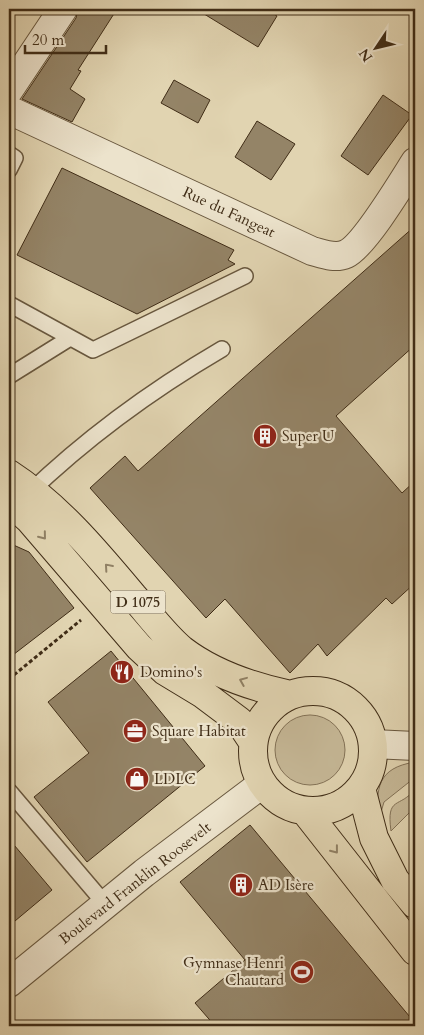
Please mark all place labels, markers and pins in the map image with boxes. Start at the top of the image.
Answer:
building icon: Super U [252,423,278,449]
place label: Super U [282,426,335,446]
restaurant icon: Domino's [109,659,135,685]
place label: Domino's [140,662,202,682]
office icon: Square Habitat [122,718,148,744]
place label: Square Habitat [152,721,246,741]
shop icon: LDLC [124,766,150,792]
place label: LDLC [154,769,196,789]
building icon: AD Isère [228,872,254,898]
place label: AD Isère [258,875,314,895]
place label: Gymnase Henri Chautard [183,953,284,990]
sports icon: Gymnase Henri Chautard [289,959,315,985]

